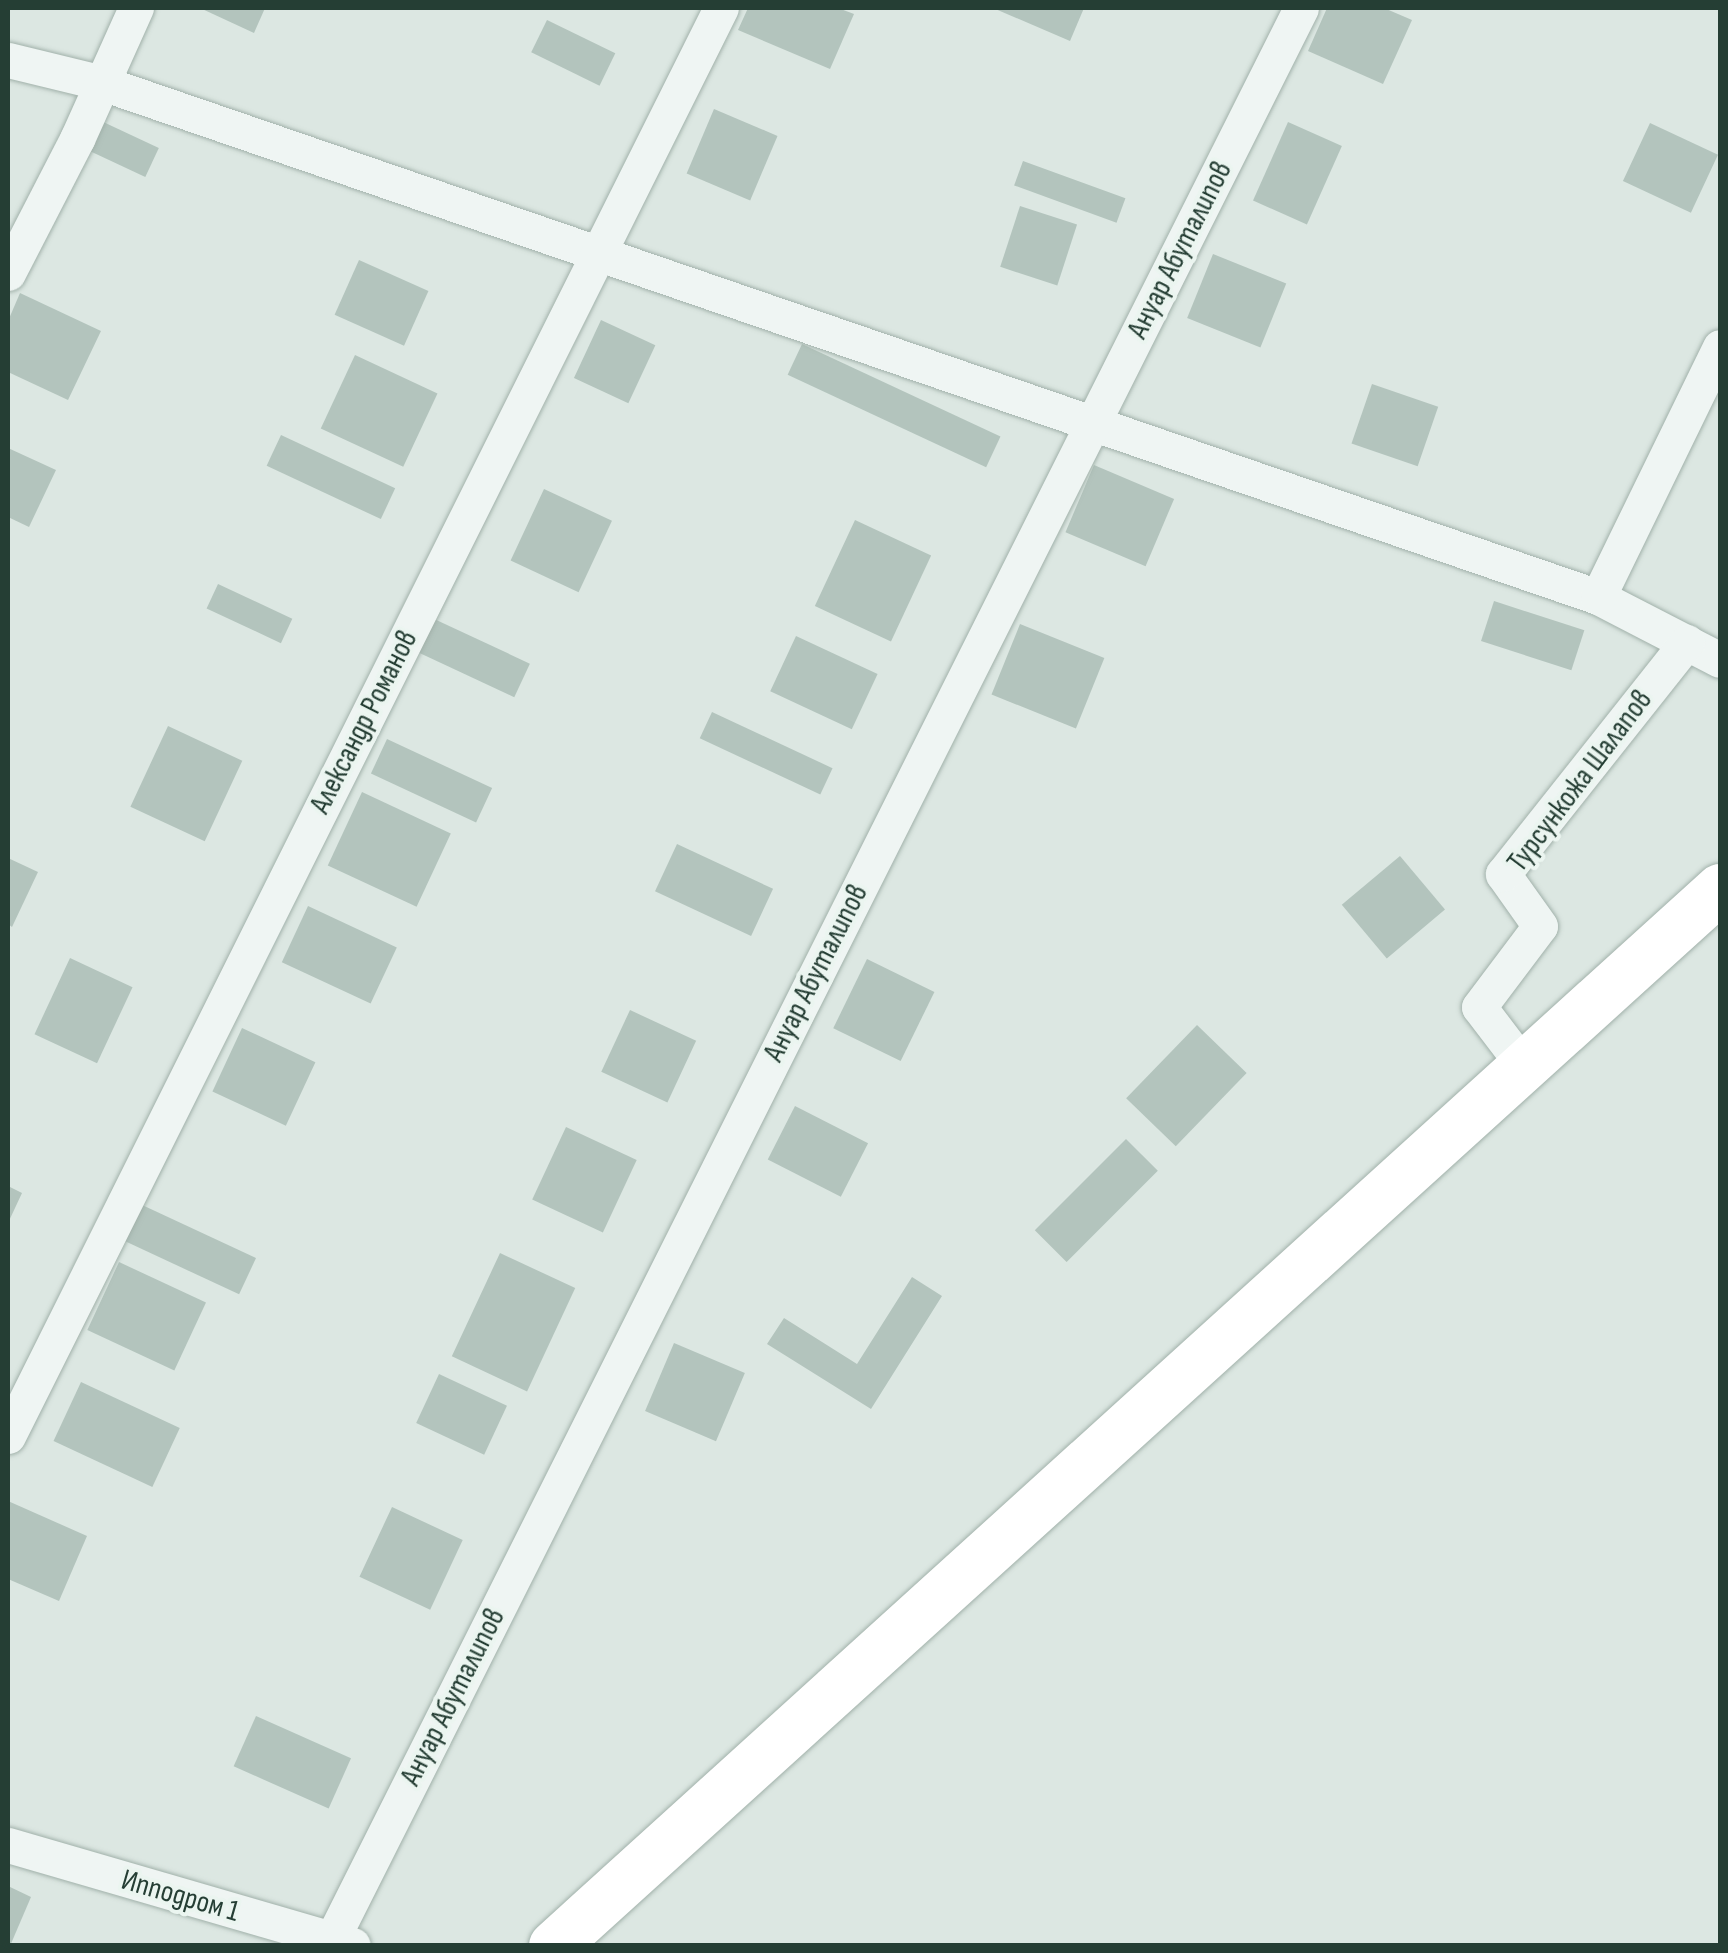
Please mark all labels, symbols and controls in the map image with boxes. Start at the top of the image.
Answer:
street label: Ануар Абуталипов [1120,155,1240,345]
street label: Александр Романов [302,624,426,820]
street label: Турсункожа Шалапов [1500,683,1660,879]
street label: Ануар Абуталипов [756,878,876,1068]
street label: Ануар Абуталипов [393,1602,513,1792]
street label: Ипподром 1 [117,1862,243,1930]

